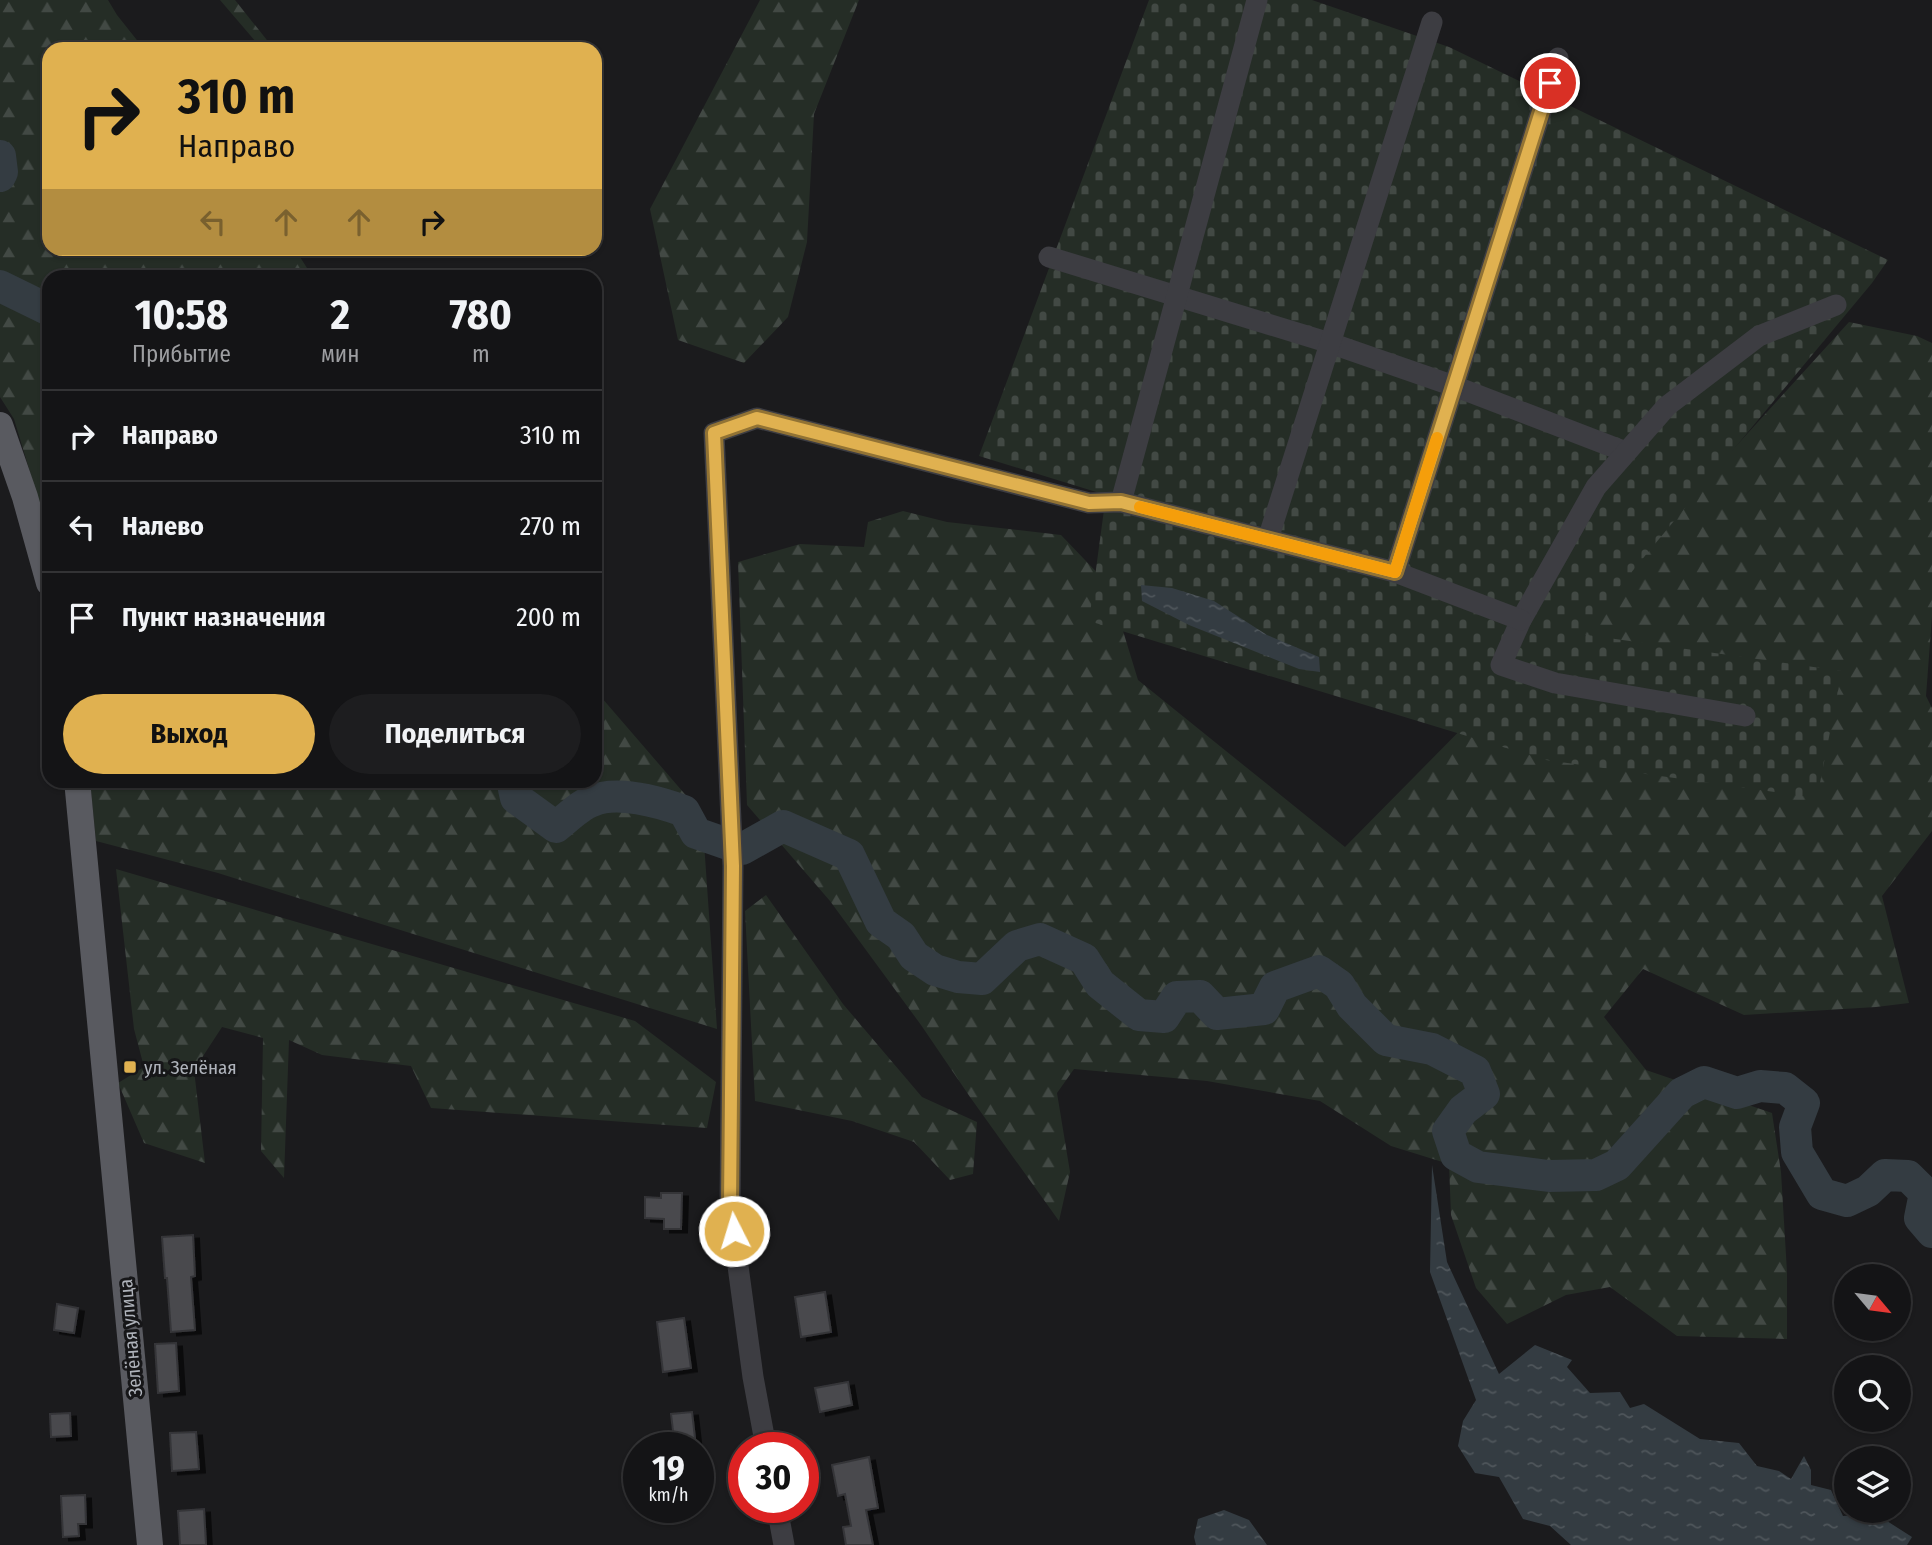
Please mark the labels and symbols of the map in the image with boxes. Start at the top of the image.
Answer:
pin [1520,53,1580,113]
place label: ул. Зелёная [144,1056,237,1079]
marker: ул. Зелёная [122,1059,138,1075]
position arrow [697,1194,771,1268]
north arrow [1834,1264,1911,1340]
street label: Зелёная улица [114,1278,147,1398]
speed limit sign: 30 [728,1432,819,1523]

